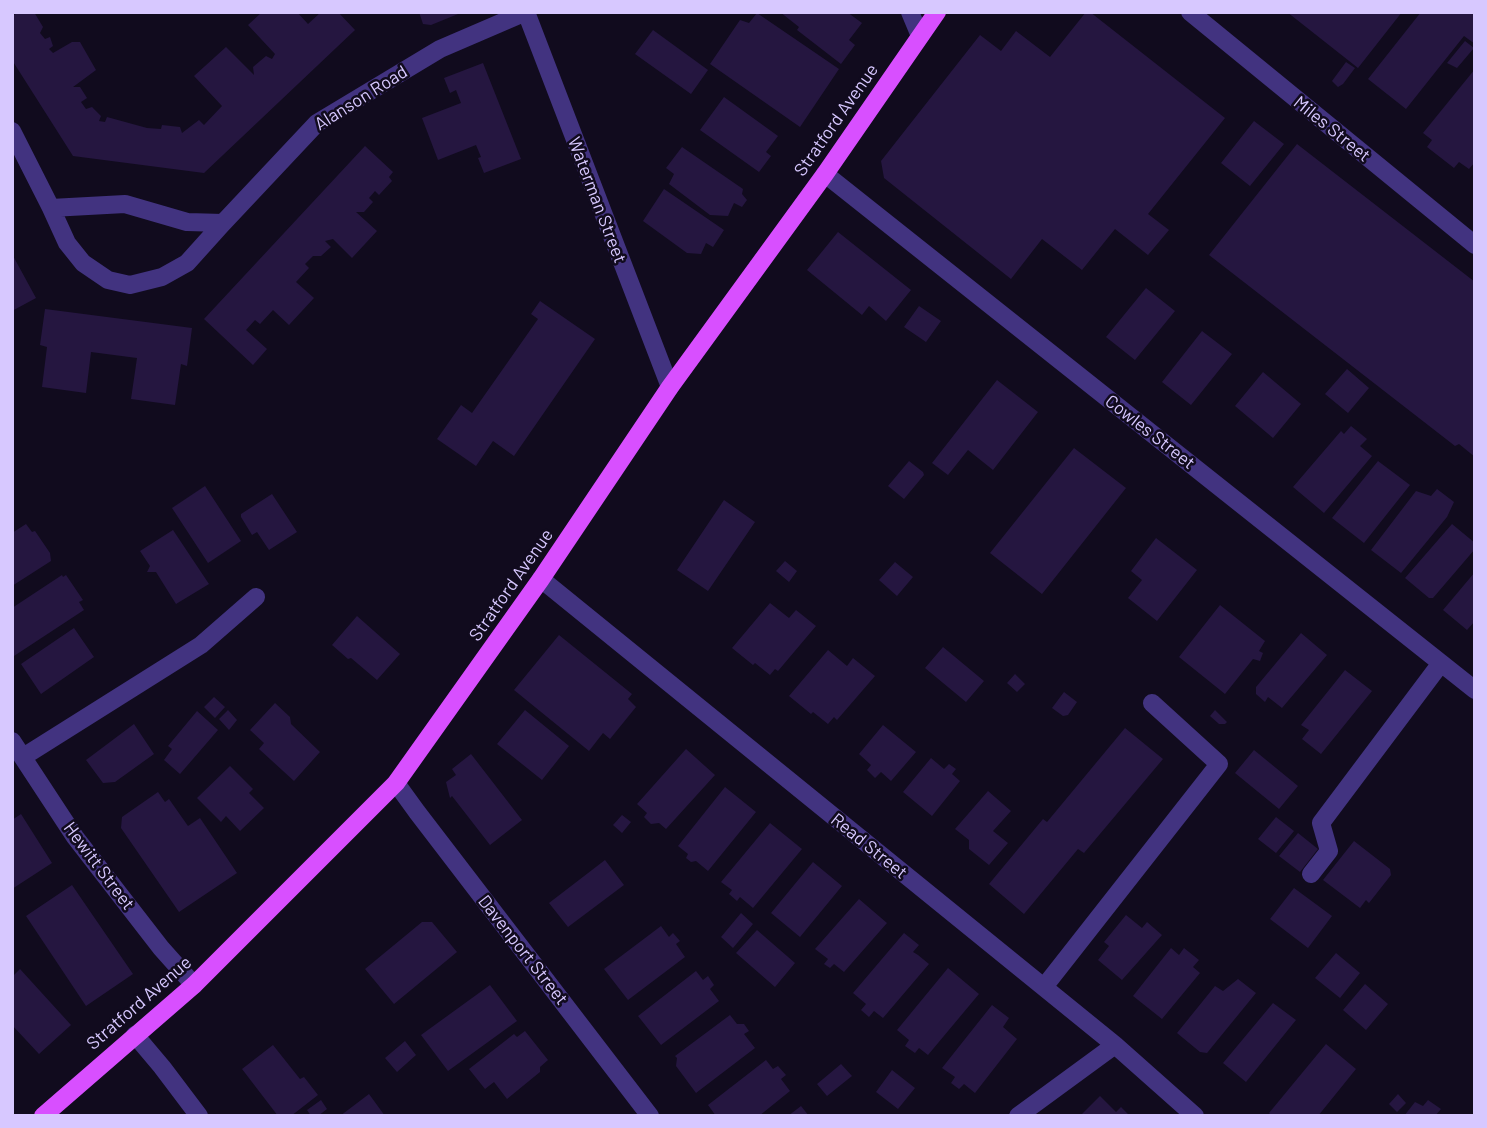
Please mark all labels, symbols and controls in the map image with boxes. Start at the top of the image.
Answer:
street label: Stratford Avenue [789,60,883,180]
street label: Alanson Road [311,61,411,135]
street label: Miles Street [1289,92,1375,166]
street label: Waterman Street [563,134,631,266]
street label: Cowles Street [1101,390,1199,474]
street label: Stratford Avenue [464,525,558,645]
street label: Read Street [826,809,912,883]
street label: Hewitt Street [59,818,139,914]
street label: Davenport Street [473,891,573,1009]
street label: Stratford Avenue [82,952,196,1054]

